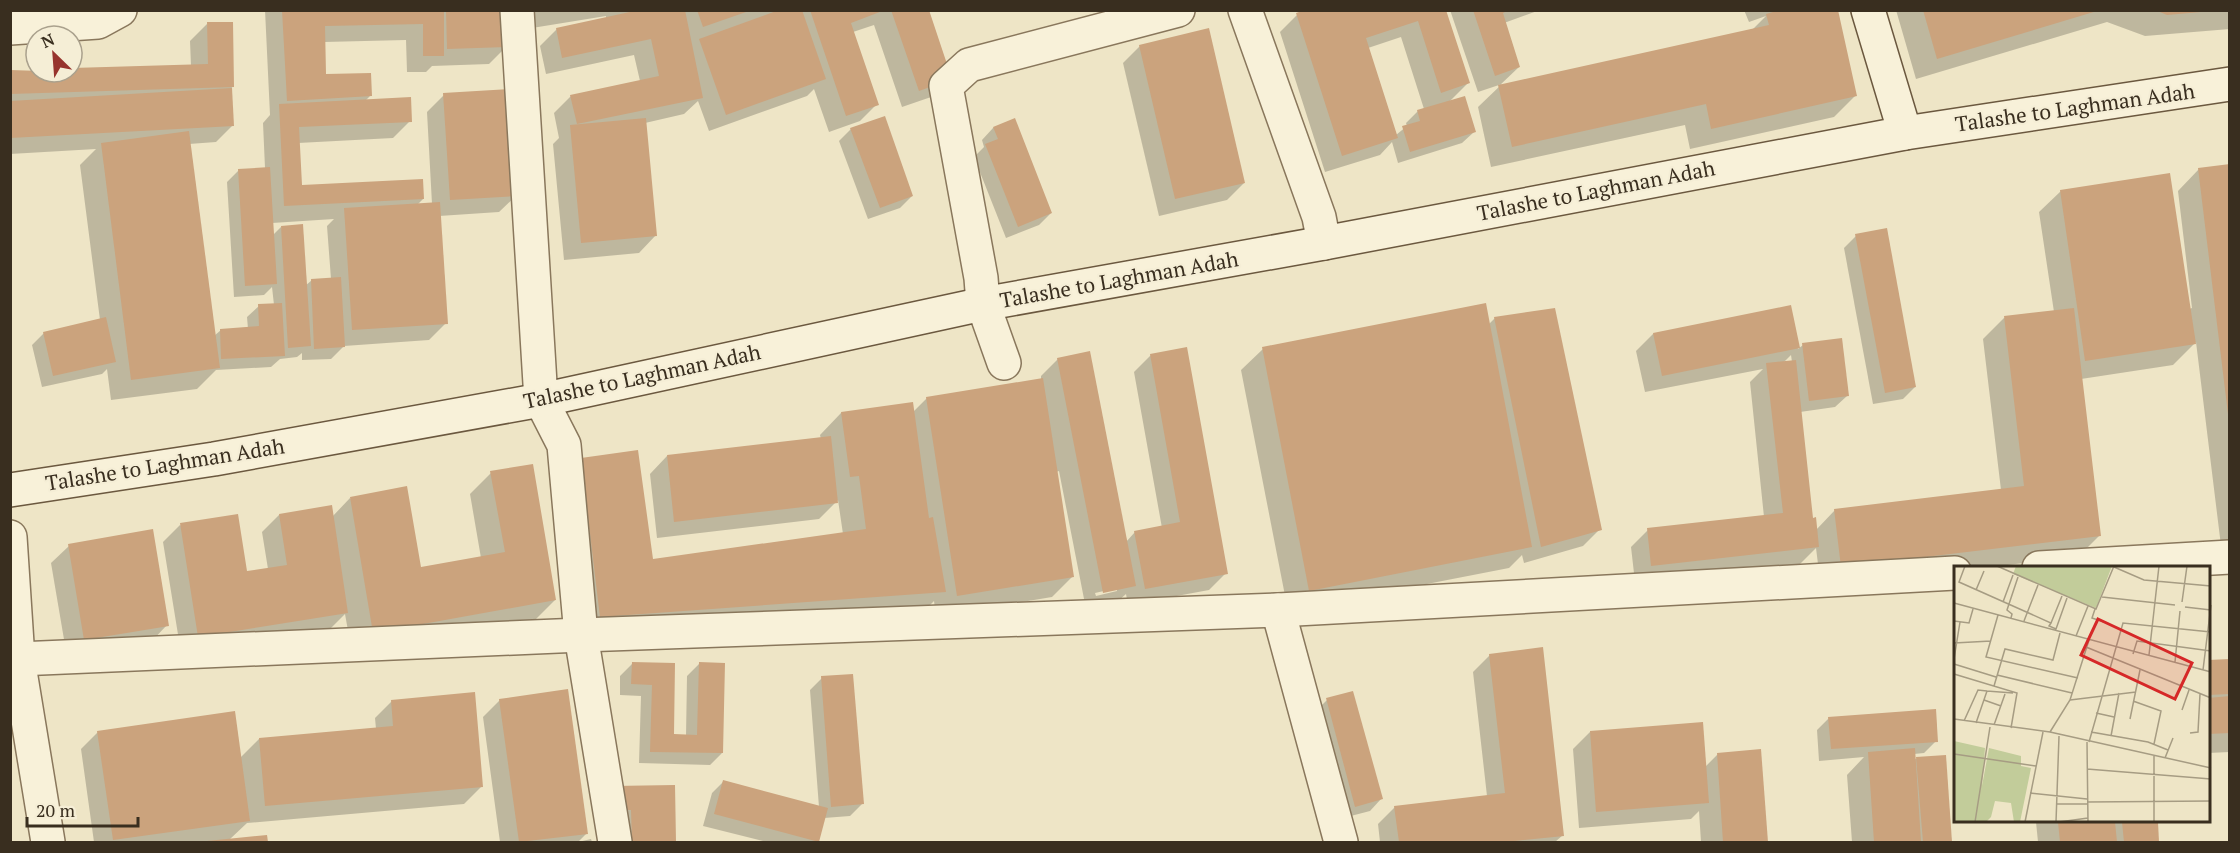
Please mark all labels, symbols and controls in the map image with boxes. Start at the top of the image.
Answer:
north arrow [24,24,84,84]
text: N [38,28,58,53]
street label: Talashe to Laghman Adah [1953,76,2197,138]
street label: Talashe to Laghman Adah [1474,153,1717,227]
street label: Talashe to Laghman Adah [997,244,1240,314]
street label: Talashe to Laghman Adah [521,337,763,415]
street label: Talashe to Laghman Adah [43,431,286,497]
inset map [1954,566,2210,823]
scale bar [27,790,138,828]
text: 20 m [36,798,76,822]

